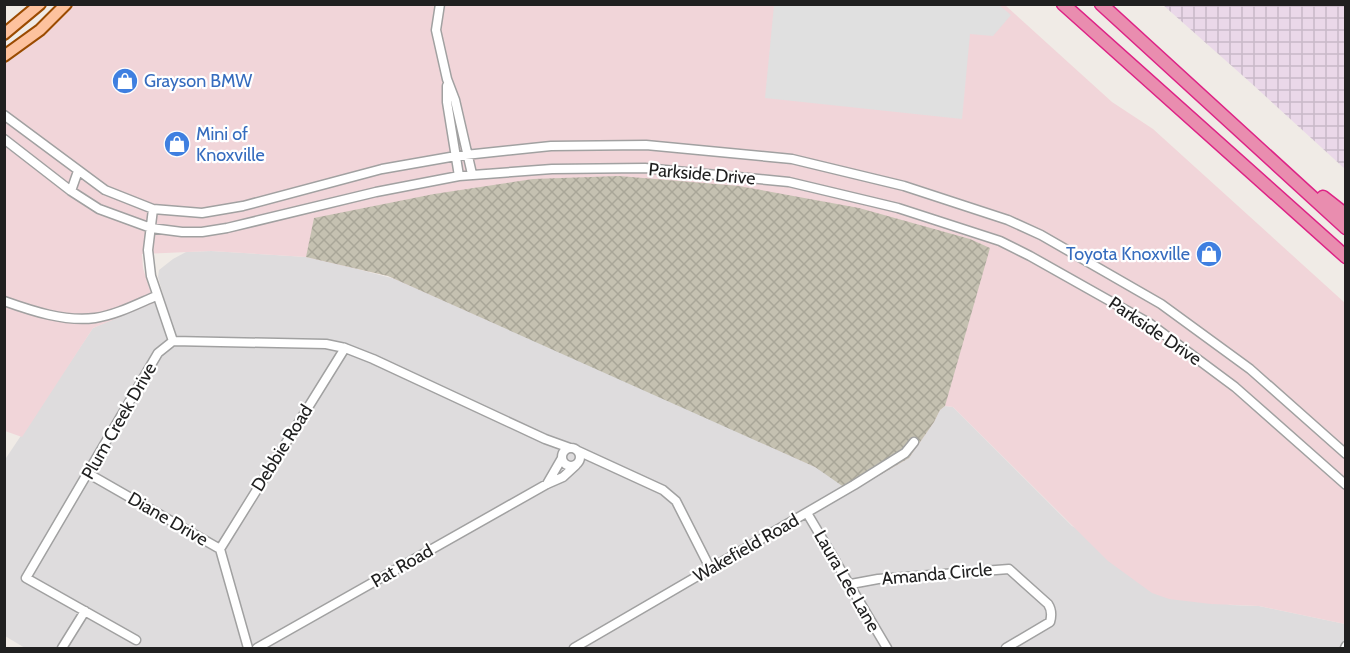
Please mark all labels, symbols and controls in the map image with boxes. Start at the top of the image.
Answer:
shop icon: Grayson BMW [110,66,140,96]
place label: Grayson BMW [144,70,252,92]
place label: Mini of Knoxville [196,123,265,166]
shop icon: Mini of Knoxville [162,129,192,159]
street label: Parkside Drive [648,158,756,190]
shop icon: Toyota Knoxville [1194,239,1224,269]
place label: Toyota Knoxville [1066,243,1190,265]
street label: Parkside Drive [1104,292,1206,370]
street label: Plum Creek Drive [77,359,161,483]
street label: Debbie Road [247,400,317,496]
street label: Diane Drive [124,487,212,551]
street label: Wakefield Road [689,509,803,587]
street label: Laura Lee Lane [809,526,885,636]
street label: Pat Road [367,540,437,592]
street label: Amanda Circle [881,558,993,590]

